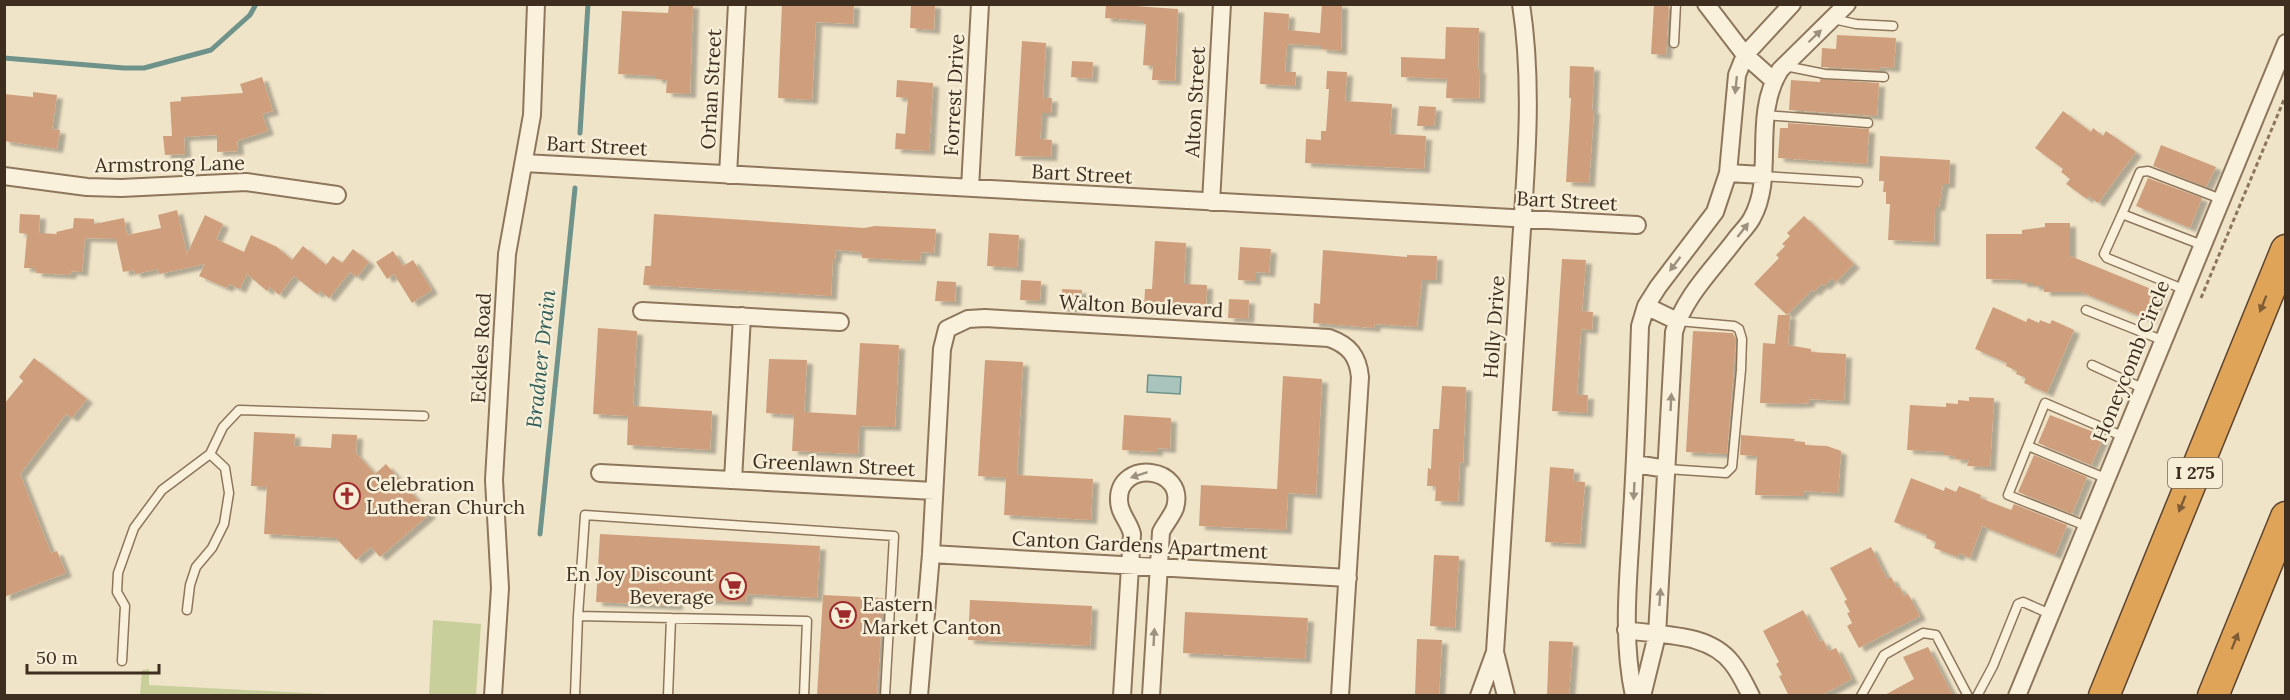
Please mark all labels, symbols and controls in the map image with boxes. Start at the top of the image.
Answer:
street label: Orhan Street [695,28,726,150]
one-way arrow [1807,29,1822,43]
street label: Forrest Drive [938,33,969,157]
street label: Alton Street [1179,45,1210,159]
one-way arrow [1732,76,1741,95]
street label: Bart Street [546,130,648,161]
street label: Armstrong Lane [94,150,245,177]
street label: Bart Street [1031,158,1133,189]
street label: Bart Street [1516,185,1618,216]
one-way arrow [1737,222,1749,237]
one-way arrow [1669,256,1682,272]
street label: Holly Drive [1477,274,1510,379]
street label: Honeycomb Circle [2087,276,2174,445]
water label: Bradner Drain [520,288,561,430]
street label: Walton Boulevard [1058,289,1224,322]
street label: Eckles Road [465,292,496,404]
one-way arrow [2258,295,2268,313]
one-way arrow [1666,393,1675,412]
street label: Greenlawn Street [752,448,916,481]
road number: I 275 [2168,458,2222,488]
one-way arrow [1130,470,1148,480]
place label: Celebration Lutheran Church [366,471,525,519]
church icon: Celebration Lutheran Church [332,481,362,511]
one-way arrow [1629,481,1638,500]
one-way arrow [2177,495,2186,513]
street label: Canton Gardens Apartment [1011,525,1269,564]
place label: En Joy Discount Beverage [566,561,714,609]
supermarket icon: En Joy Discount Beverage [718,571,748,601]
one-way arrow [1655,588,1664,607]
place label: Eastern Market Canton [862,591,1001,639]
supermarket icon: Eastern Market Canton [828,600,858,630]
one-way arrow [1149,628,1159,647]
one-way arrow [2230,632,2240,650]
scale bar [27,637,159,675]
text: 50 m [36,646,78,669]

